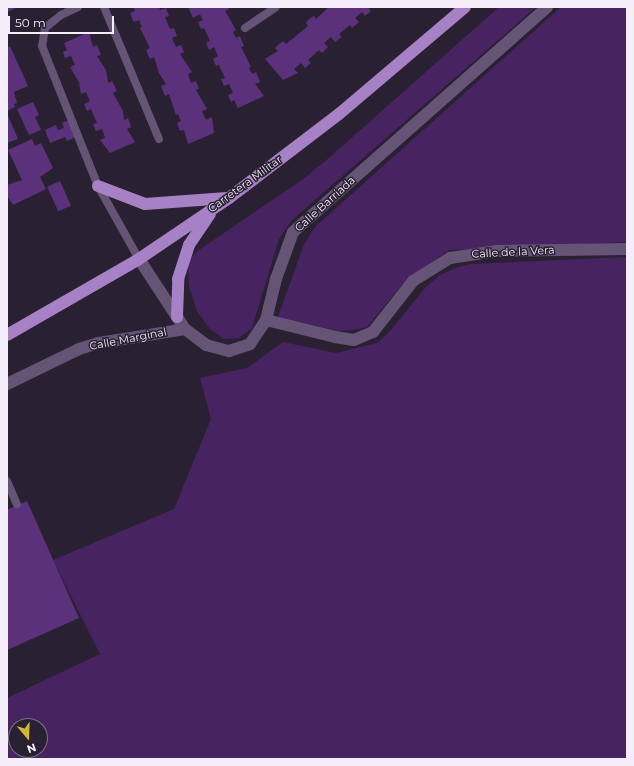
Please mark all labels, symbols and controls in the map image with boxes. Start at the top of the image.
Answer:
scale bar [10,8,116,34]
text: 50 m [15,15,46,30]
street label: Carretera Militar [205,153,285,215]
street label: Calle Barriada [292,174,358,234]
street label: Calle de la Vera [471,243,555,261]
street label: Calle Marginal [88,325,168,353]
north arrow [8,718,48,758]
text: N [25,740,38,756]

